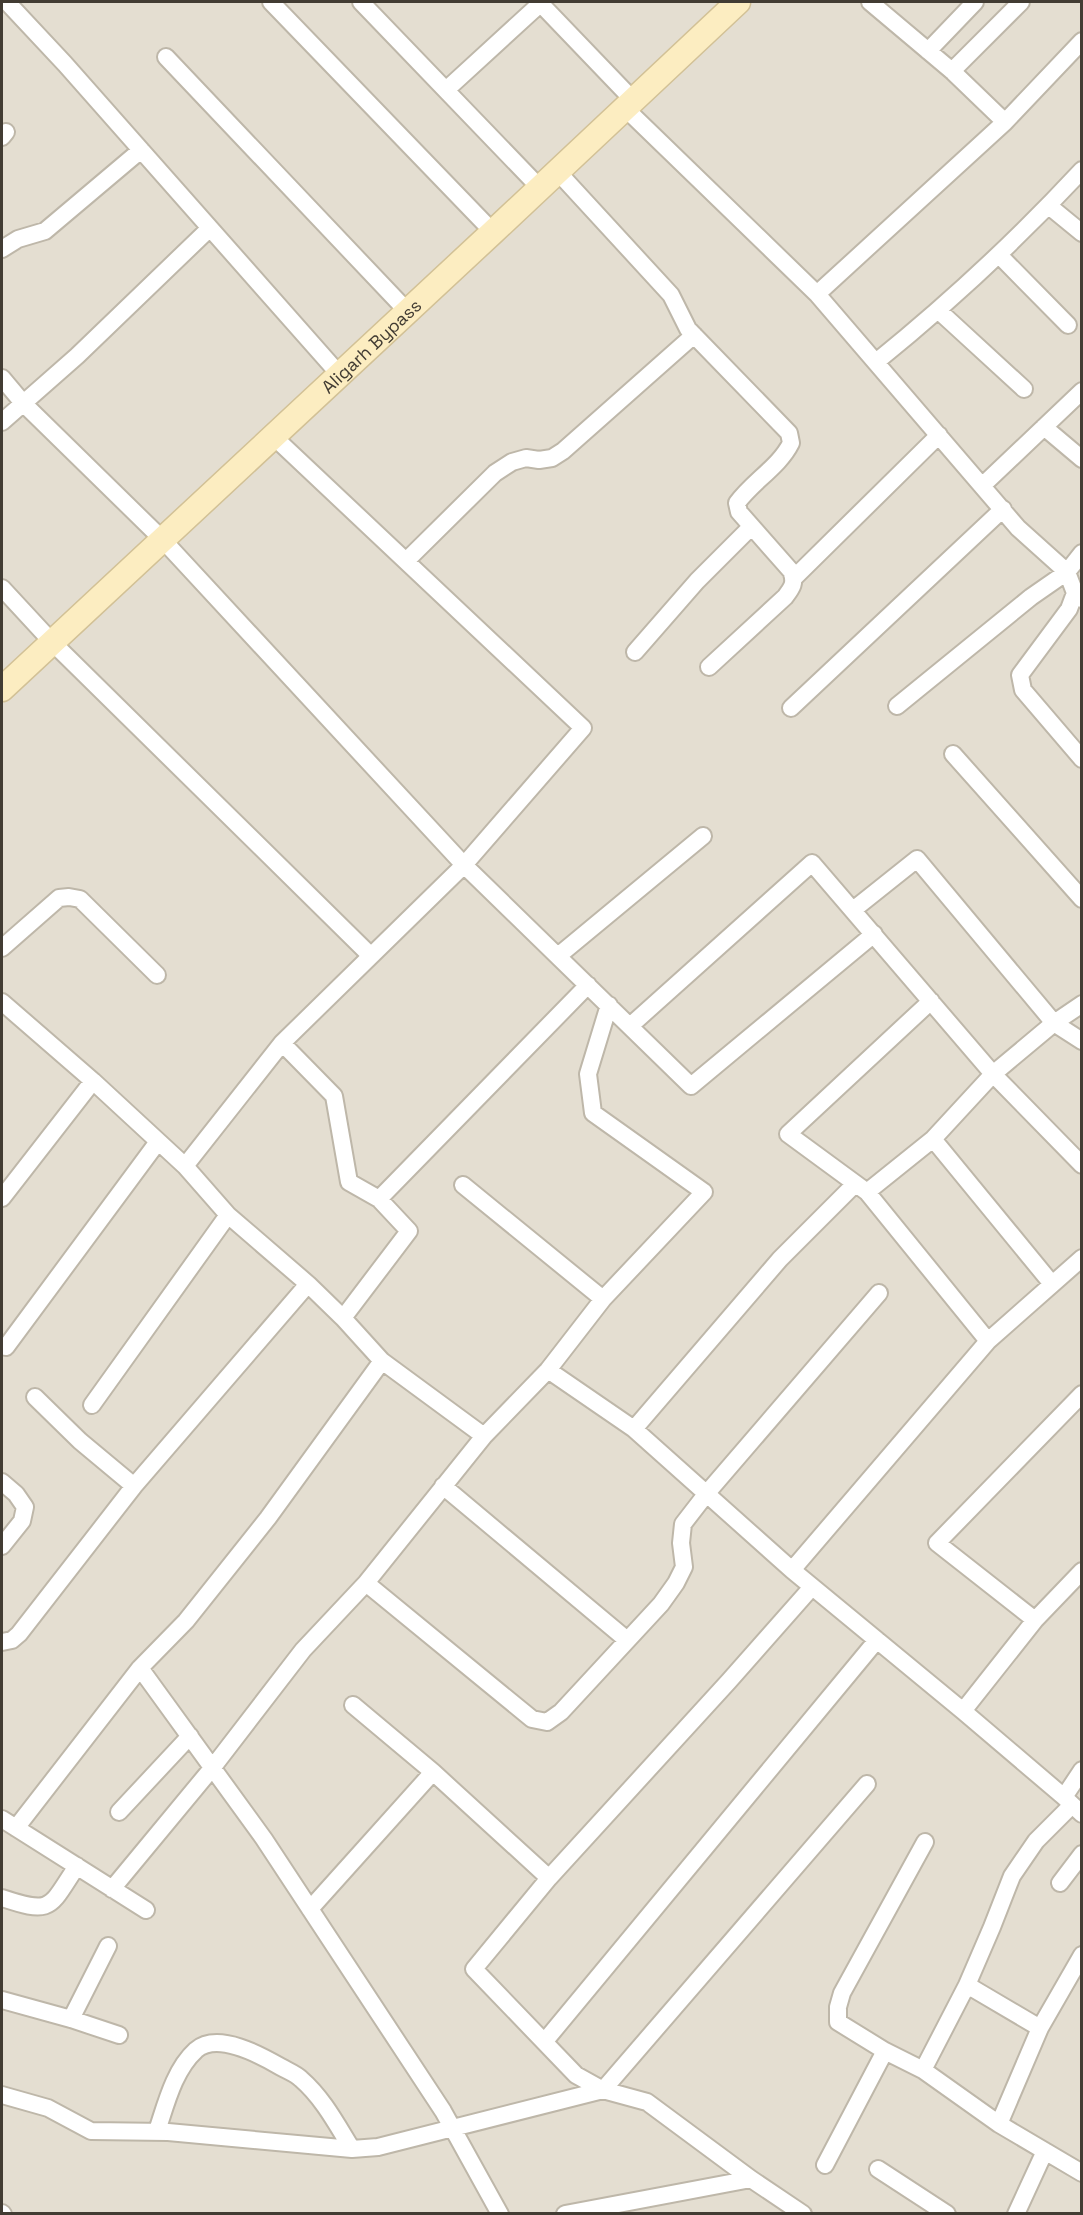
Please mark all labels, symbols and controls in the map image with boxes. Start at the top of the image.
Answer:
street label: Aligarh Bypass [316,293,426,398]

